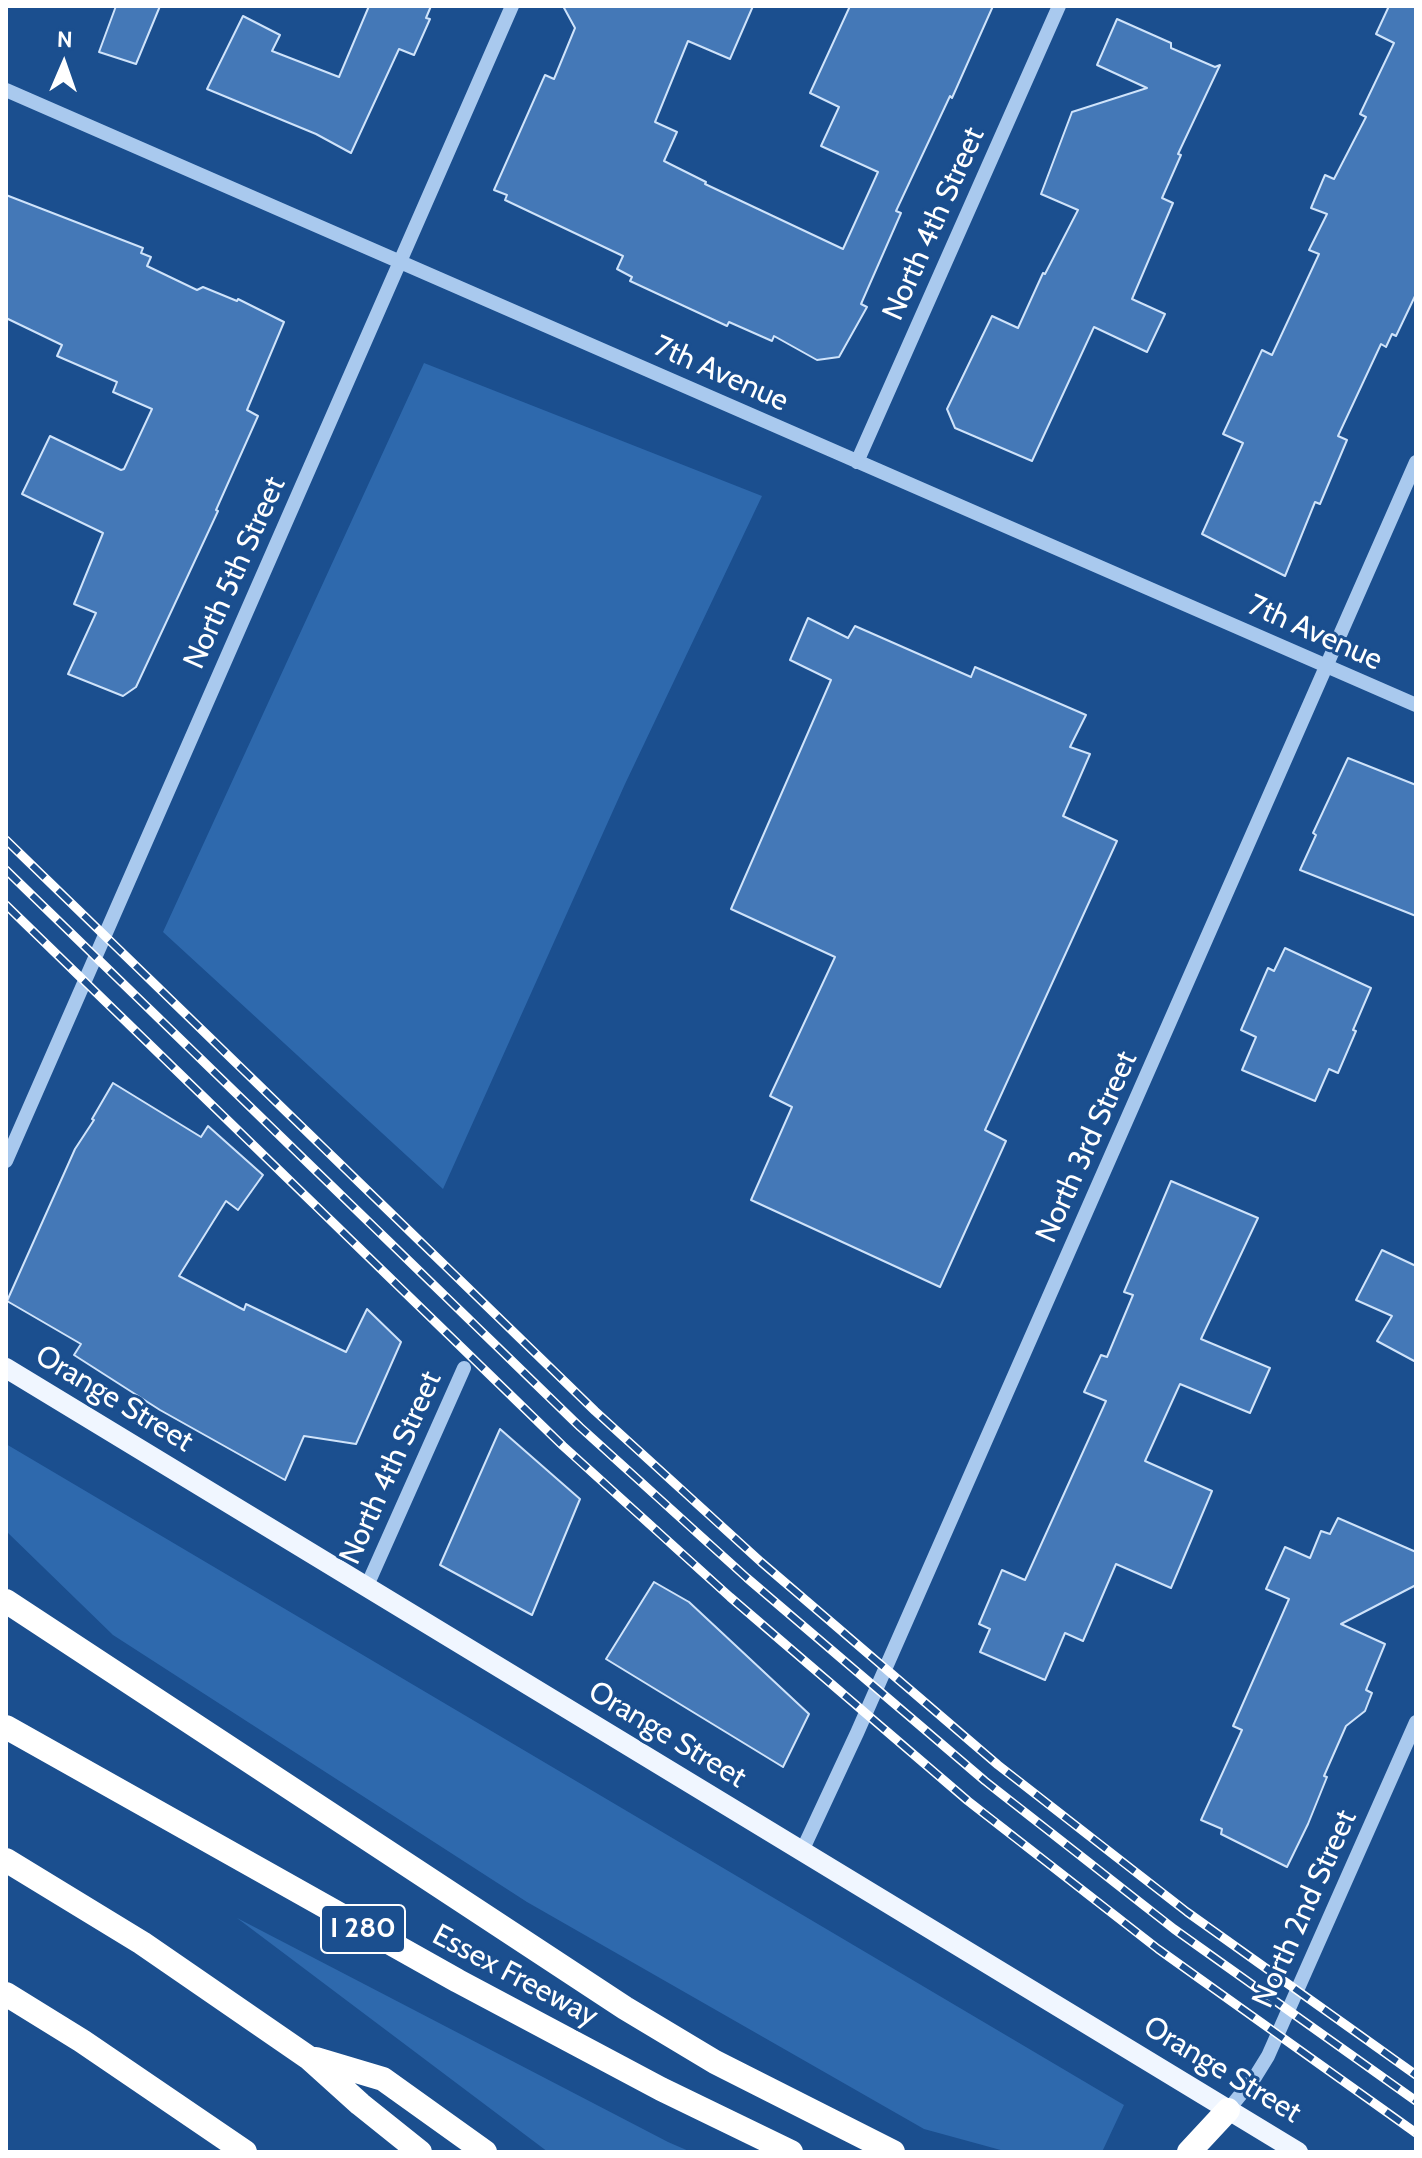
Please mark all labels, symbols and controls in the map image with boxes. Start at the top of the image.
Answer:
north arrow [24,24,104,104]
text: N [57,26,73,53]
street label: North 4th Street [875,122,993,326]
street label: 7th Avenue [648,328,794,420]
street label: North 5th Street [177,471,293,675]
street label: 7th Avenue [1242,587,1388,679]
street label: North 3rd Street [1029,1046,1145,1248]
street label: Orange Street [29,1338,199,1460]
street label: North 4th Street [332,1366,450,1570]
street label: Orange Street [582,1674,752,1796]
street label: North 2nd Street [1245,1804,1365,2014]
road number: I 280 [321,1905,405,1953]
street label: Essex Freeway [426,1917,604,2035]
street label: Orange Street [1137,2009,1307,2131]

